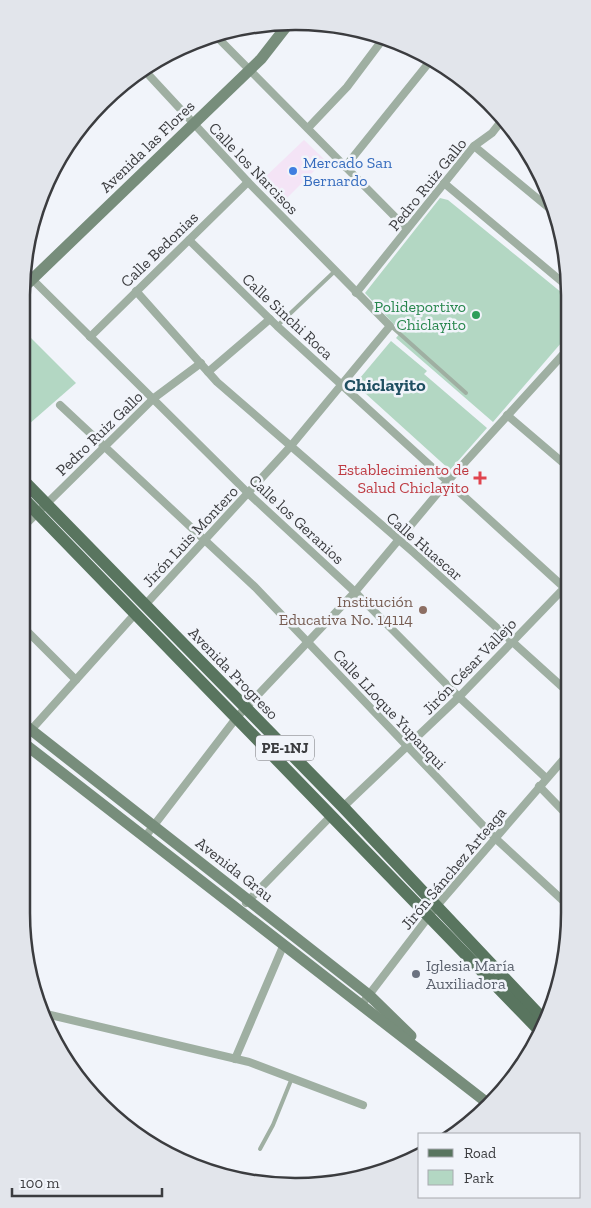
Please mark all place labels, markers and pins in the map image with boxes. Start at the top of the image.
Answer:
place label: Mercado San Bernardo [303,153,393,190]
marker: Mercado San Bernardo [287,165,299,177]
place label: Polideportivo Chiclayito [374,297,466,334]
marker: Polideportivo Chiclayito [470,309,482,321]
place label: Establecimiento de Salud Chiclayito [338,460,469,497]
marker: Establecimiento de Salud Chiclayito [473,471,487,485]
place label: Institución Educativa No. 14114 [279,592,414,629]
marker: Institución Educativa No. 14114 [417,604,429,616]
place label: Iglesia María Auxiliadora [426,956,515,993]
marker: Iglesia María Auxiliadora [410,968,422,980]

